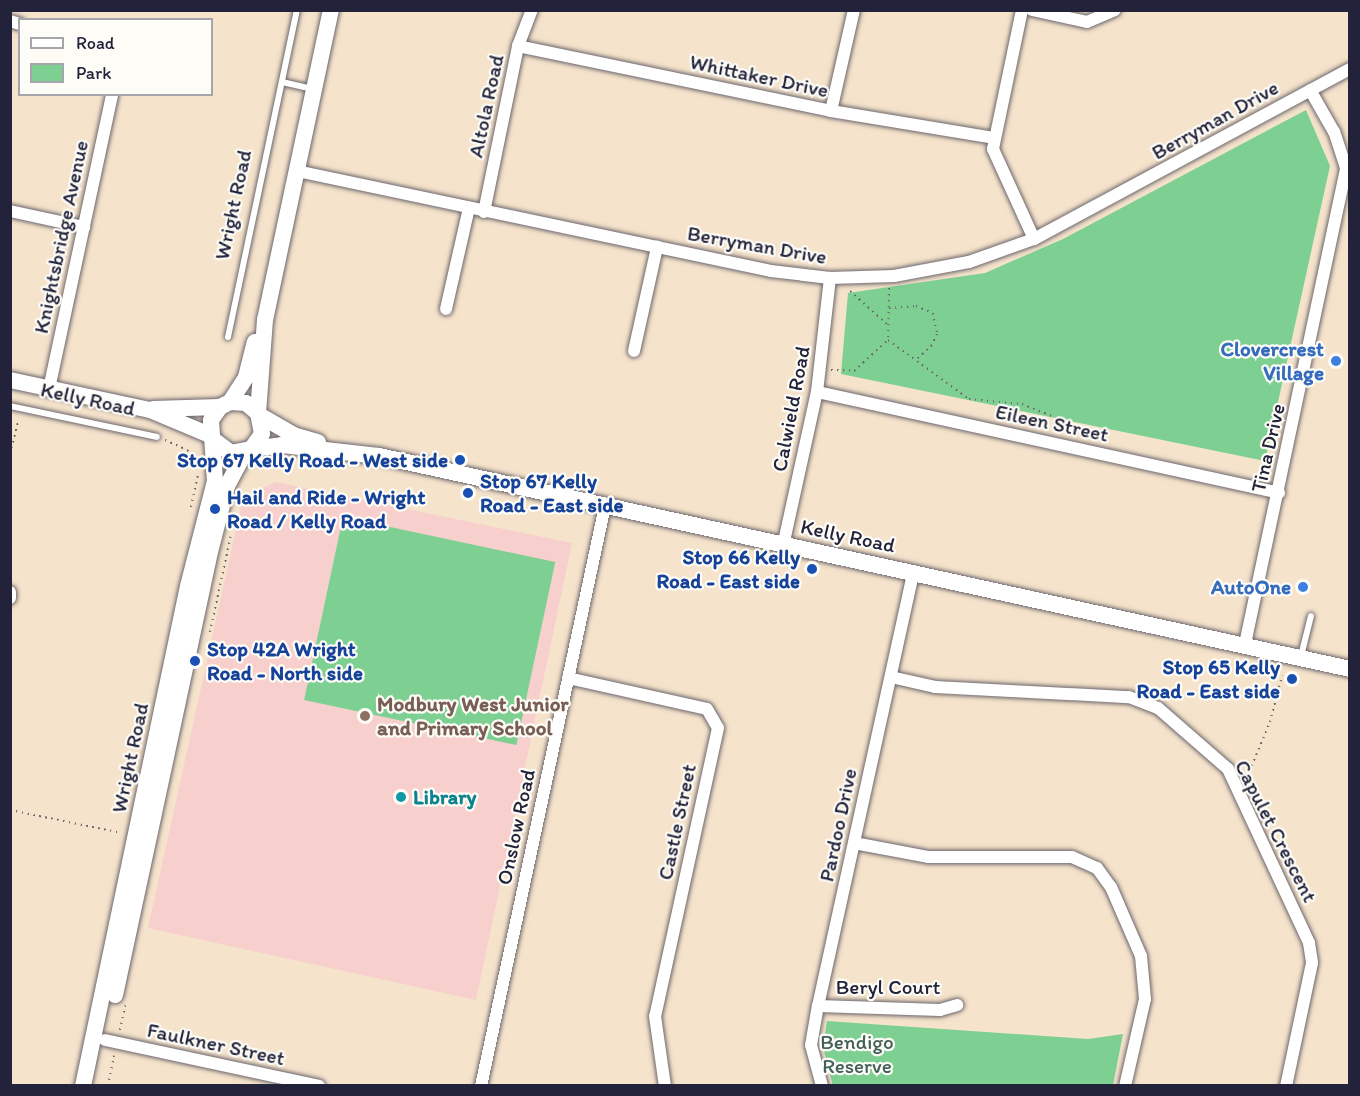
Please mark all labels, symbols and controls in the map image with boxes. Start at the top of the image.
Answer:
legend [18,18,213,96]
text: Road [76,32,115,54]
street label: Whittaker Drive [687,49,831,103]
street label: Altola Road [463,52,509,160]
text: Park [76,62,111,84]
street label: Berryman Drive [1147,75,1283,165]
street label: Knightsbridge Avenue [28,138,94,336]
street label: Wright Road [209,148,257,262]
street label: Berryman Drive [685,220,829,270]
place label: Clovercrest Village [1221,336,1324,386]
street label: Calwield Road [766,344,816,474]
marker: Clovercrest Village [1329,354,1343,368]
street label: Kelly Road [39,377,137,421]
street label: Eileen Street [993,399,1111,447]
street label: Tina Drive [1245,401,1291,495]
place label: Stop 67 Kelly Road - West side [178,447,448,473]
marker: Stop 67 Kelly Road - West side [453,453,467,467]
place label: Stop 67 Kelly Road - East side [480,468,623,518]
place label: Hail and Ride - Wright Road / Kelly Road [227,484,426,534]
marker: Stop 67 Kelly Road - East side [461,486,475,500]
marker: Hail and Ride - Wright Road / Kelly Road [208,502,222,516]
street label: Kelly Road [799,514,897,558]
place label: Stop 66 Kelly Road - East side [657,544,800,594]
marker: Stop 66 Kelly Road - East side [805,562,819,576]
place label: AutoOne [1211,574,1291,600]
marker: AutoOne [1296,580,1310,594]
place label: Stop 42A Wright Road - North side [207,636,363,686]
marker: Stop 42A Wright Road - North side [188,654,202,668]
place label: Stop 65 Kelly Road - East side [1137,654,1280,704]
marker: Stop 65 Kelly Road - East side [1285,672,1299,686]
place label: Modbury West Junior and Primary School [377,691,568,741]
street label: Wright Road [106,701,154,815]
marker: Modbury West Junior and Primary School [358,709,372,723]
street label: Capulet Crescent [1229,756,1323,906]
street label: Castle Street [652,762,702,882]
street label: Pardoo Drive [814,766,862,884]
street label: Onslow Road [491,767,541,887]
place label: Library [413,784,476,810]
marker: Library [394,790,408,804]
street label: Beryl Court [836,974,940,1000]
street label: Faulkner Street [145,1017,287,1071]
park label: Bendigo Reserve [820,1029,894,1079]

